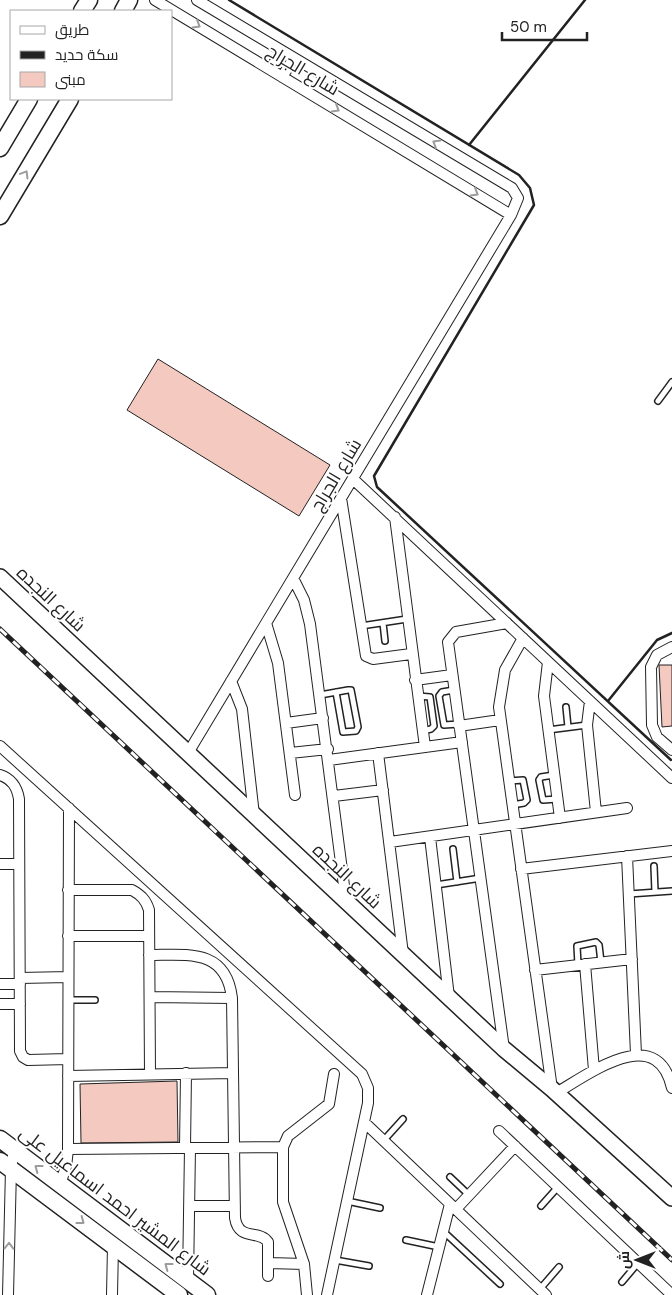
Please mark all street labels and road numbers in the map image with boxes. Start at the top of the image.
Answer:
street label: شارع الجراج [262,39,344,101]
street label: شارع الجراج [305,434,367,516]
street label: شارع النجده [11,561,91,637]
street label: شارع النجده [307,838,387,914]
street label: شارع المشير احمد اسماعيل على [14,1121,216,1281]

